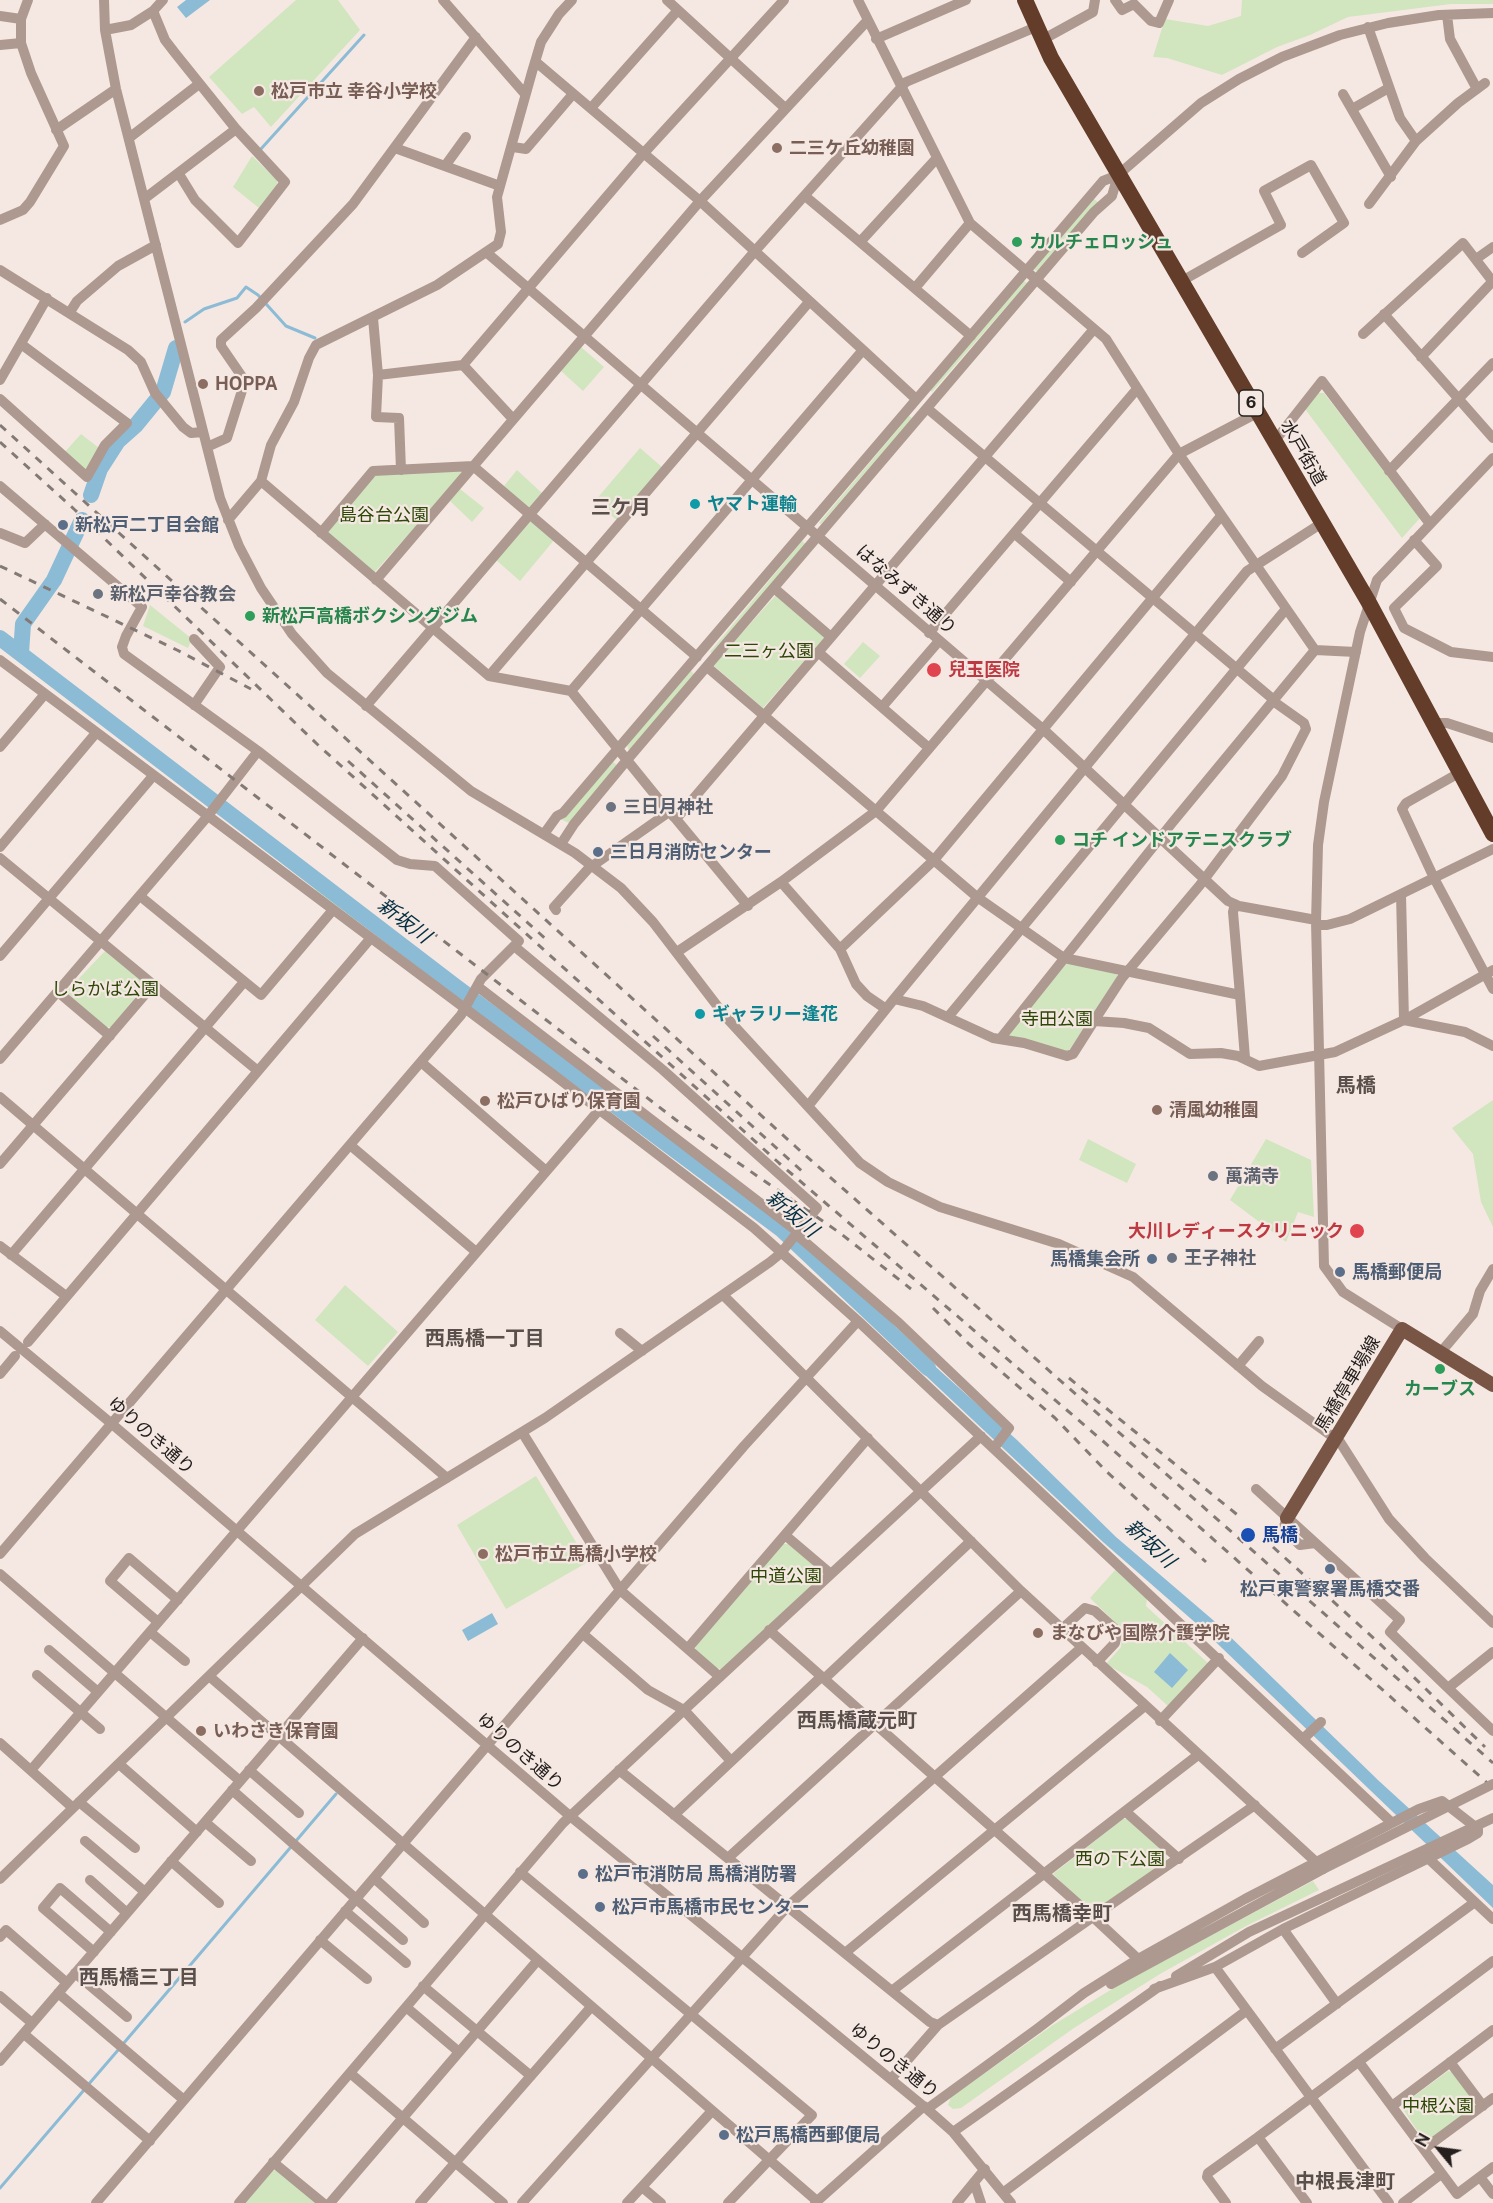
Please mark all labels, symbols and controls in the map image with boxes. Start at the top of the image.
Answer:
place label: 松戸市立 幸谷小学校 [271,80,437,102]
marker: 松戸市立 幸谷小学校 [252,84,266,98]
place label: 二三ケ丘幼稚園 [789,137,915,159]
marker: 二三ケ丘幼稚園 [770,141,784,155]
place label: カルチェロッシュ [1029,231,1173,253]
marker: カルチェロッシュ [1010,235,1024,249]
place label: HOPPA [215,373,278,395]
marker: HOPPA [196,377,210,391]
road number: 6 [1239,390,1263,416]
street label: 水戸街道 [1276,416,1330,490]
place label: ヤマト運輸 [707,493,797,515]
district label: 三ケ月 [591,496,651,520]
marker: ヤマト運輸 [688,497,702,511]
park label: 島谷台公園 [339,504,429,526]
place label: 新松戸二丁目会館 [75,514,219,536]
marker: 新松戸二丁目会館 [56,518,70,532]
street label: はなみずき通り [851,541,961,639]
place label: 新松戸幸谷教会 [110,583,236,605]
marker: 新松戸幸谷教会 [91,587,105,601]
place label: 新松戸高橋ボクシングジム [262,605,478,627]
marker: 新松戸高橋ボクシングジム [243,609,257,623]
park label: 二三ヶ公園 [724,640,814,662]
place label: 兒玉医院 [948,659,1020,681]
marker: 兒玉医院 [925,661,943,679]
place label: 三日月神社 [623,796,713,818]
marker: 三日月神社 [604,800,618,814]
place label: コチ インドアテニスクラブ [1072,829,1292,851]
marker: コチ インドアテニスクラブ [1053,833,1067,847]
place label: 三日月消防センター [610,841,772,863]
marker: 三日月消防センター [591,845,605,859]
water label: 新坂川 [373,893,435,949]
park label: しらかば公園 [51,978,159,1000]
place label: ギャラリー逢花 [712,1003,838,1025]
marker: ギャラリー逢花 [693,1007,707,1021]
park label: 寺田公園 [1021,1008,1093,1030]
district label: 馬橋 [1336,1074,1376,1098]
place label: 松戸ひばり保育園 [497,1090,641,1112]
marker: 松戸ひばり保育園 [478,1094,492,1108]
place label: 清風幼稚園 [1169,1099,1259,1121]
marker: 清風幼稚園 [1150,1103,1164,1117]
place label: 萬満寺 [1225,1165,1279,1187]
marker: 萬満寺 [1206,1169,1220,1183]
water label: 新坂川 [761,1186,823,1242]
place label: 大川レディースクリニック [1128,1220,1344,1242]
marker: 大川レディースクリニック [1348,1222,1366,1240]
place label: 王子神社 [1184,1247,1256,1269]
place label: 馬橋集会所 [1050,1248,1140,1270]
marker: 王子神社 [1165,1251,1179,1265]
marker: 馬橋集会所 [1145,1252,1159,1266]
place label: 馬橋郵便局 [1352,1261,1442,1283]
marker: 馬橋郵便局 [1333,1265,1347,1279]
district label: 西馬橋一丁目 [425,1327,545,1351]
street label: 馬橋停車場線 [1311,1332,1385,1436]
marker: カーブス [1433,1362,1447,1376]
place label: カーブス [1404,1378,1476,1400]
street label: ゆりのき通り [103,1392,199,1480]
water label: 新坂川 [1120,1515,1180,1573]
place label: 馬橋 [1262,1524,1298,1546]
marker: 馬橋 [1239,1526,1257,1544]
place label: 松戸市立馬橋小学校 [495,1543,657,1565]
marker: 松戸市立馬橋小学校 [476,1547,490,1561]
marker: 松戸東警察署馬橋交番 [1323,1562,1337,1576]
park label: 中道公園 [750,1565,822,1587]
place label: 松戸東警察署馬橋交番 [1240,1578,1420,1600]
place label: まなびや国際介護学院 [1050,1622,1230,1644]
marker: まなびや国際介護学院 [1031,1626,1045,1640]
street label: ゆりのき通り [472,1708,568,1796]
district label: 西馬橋蔵元町 [797,1709,917,1733]
place label: いわさき保育園 [213,1720,339,1742]
marker: いわさき保育園 [194,1724,208,1738]
park label: 西の下公園 [1075,1848,1165,1870]
place label: 松戸市消防局 馬橋消防署 [595,1863,797,1885]
marker: 松戸市消防局 馬橋消防署 [576,1867,590,1881]
place label: 松戸市馬橋市民センター [612,1896,810,1918]
marker: 松戸市馬橋市民センター [593,1900,607,1914]
district label: 西馬橋幸町 [1012,1902,1112,1926]
district label: 西馬橋三丁目 [79,1966,199,1990]
street label: ゆりのき通り [845,2019,943,2103]
park label: 中根公園 [1402,2095,1474,2117]
north arrow [1409,2119,1469,2179]
place label: 松戸馬橋西郵便局 [736,2124,880,2146]
marker: 松戸馬橋西郵便局 [717,2128,731,2142]
text: N [1411,2130,1434,2150]
district label: 中根長津町 [1295,2170,1395,2194]

